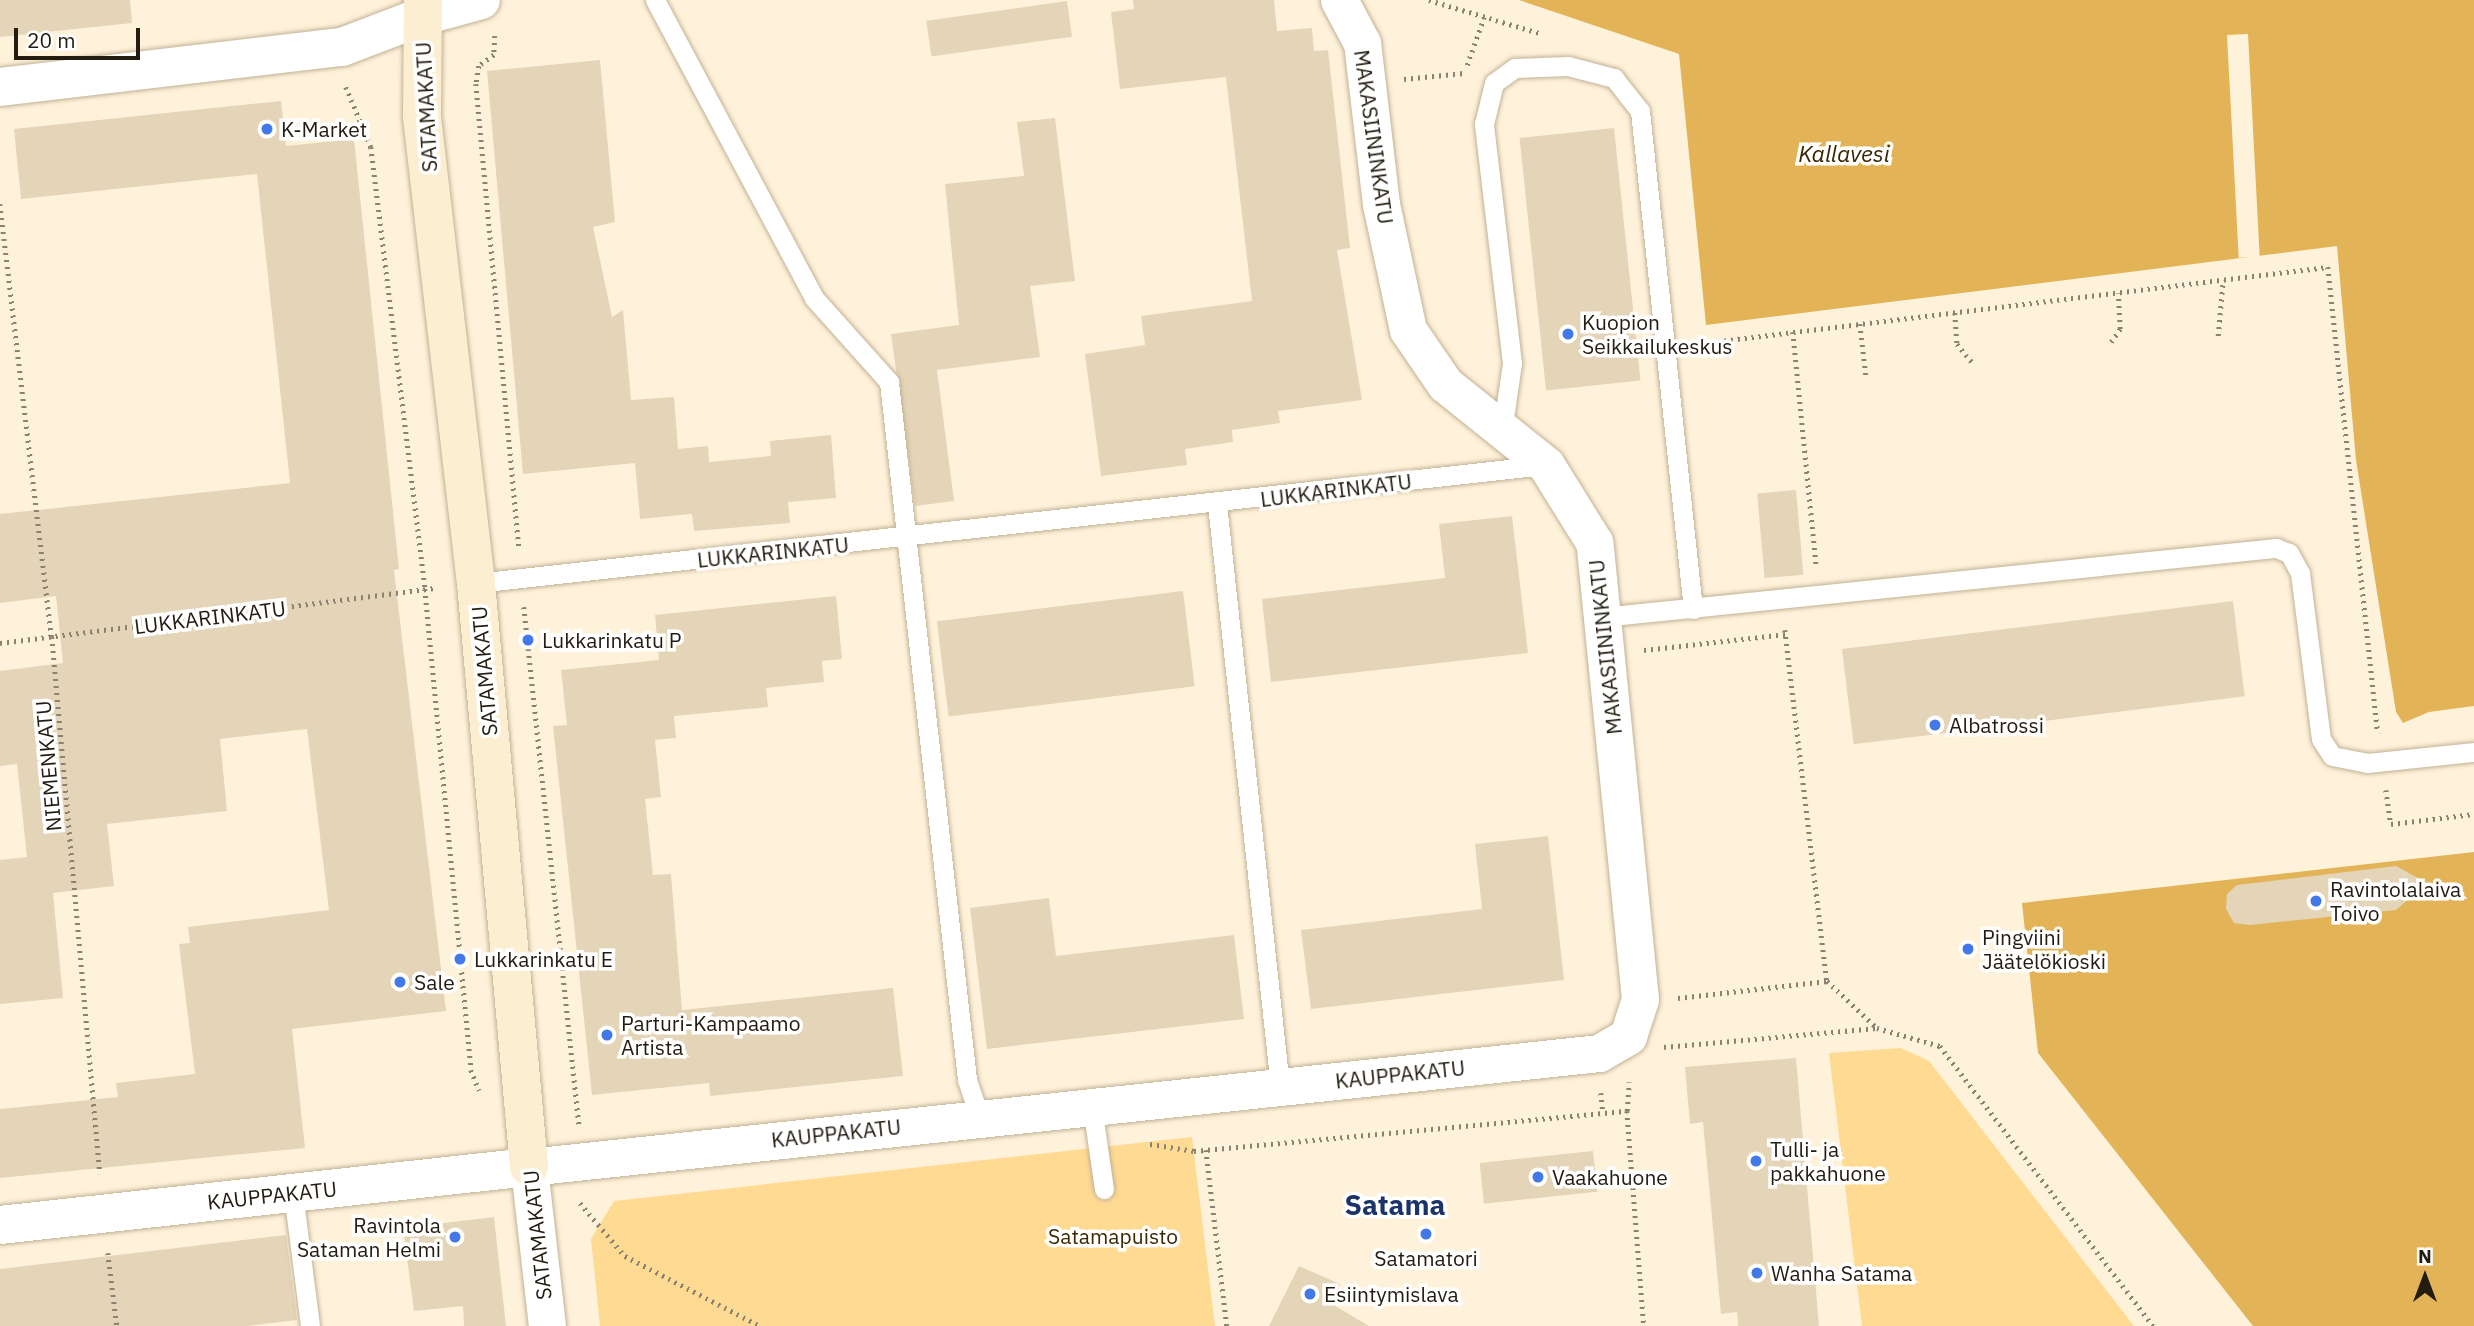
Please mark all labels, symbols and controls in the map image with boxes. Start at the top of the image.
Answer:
scale bar [18,14,144,58]
text: 20 m [27,26,76,54]
street label: SATAMAKATU [410,41,442,173]
street label: MAKASIININKATU [1349,48,1399,226]
place label: K-Market [281,116,367,142]
marker: K-Market [259,121,275,137]
water label: Kallavesi [1798,139,1890,167]
place label: Kuopion Seikkailukeskus [1582,309,1733,359]
marker: Kuopion Seikkailukeskus [1560,326,1576,342]
street label: LUKKARINKATU [1259,468,1413,512]
street label: LUKKARINKATU [696,531,850,573]
street label: MAKASIININKATU [1583,558,1627,736]
street label: LUKKARINKATU [133,595,287,639]
street label: SATAMAKATU [466,605,502,737]
place label: Lukkarinkatu P [542,627,682,653]
marker: Lukkarinkatu P [520,632,536,648]
street label: NIEMENKATU [30,700,66,832]
place label: Albatrossi [1949,712,2044,738]
marker: Albatrossi [1927,717,1943,733]
place label: Ravintolalaiva Toivo [2330,876,2461,926]
marker: Ravintolalaiva Toivo [2308,893,2324,909]
place label: Pingviini Jäätelökioski [1982,924,2106,974]
marker: Pingviini Jäätelökioski [1960,941,1976,957]
place label: Lukkarinkatu E [474,946,613,972]
marker: Lukkarinkatu E [452,951,468,967]
place label: Sale [414,969,455,995]
marker: Sale [392,974,408,990]
place label: Parturi-Kampaamo Artista [621,1010,800,1060]
marker: Parturi-Kampaamo Artista [599,1027,615,1043]
street label: KAUPPAKATU [1334,1055,1466,1093]
street label: KAUPPAKATU [770,1114,902,1152]
place label: Tulli- ja pakkahuone [1770,1136,1886,1186]
marker: Tulli- ja pakkahuone [1748,1153,1764,1169]
place label: Vaakahuone [1552,1164,1668,1190]
street label: SATAMAKATU [518,1169,556,1301]
marker: Vaakahuone [1530,1169,1546,1185]
street label: KAUPPAKATU [206,1176,338,1214]
district label: Satama [1345,1188,1445,1222]
place label: Ravintola Sataman Helmi [297,1212,441,1262]
park label: Satamapuisto [1048,1223,1178,1249]
marker: Satamatori [1418,1226,1434,1242]
marker: Ravintola Sataman Helmi [447,1229,463,1245]
north arrow [2390,1242,2460,1312]
text: N [2418,1244,2432,1268]
place label: Satamatori [1374,1245,1478,1271]
place label: Wanha Satama [1771,1260,1912,1286]
marker: Wanha Satama [1749,1265,1765,1281]
place label: Esiintymislava [1324,1281,1459,1307]
marker: Esiintymislava [1302,1286,1318,1302]

